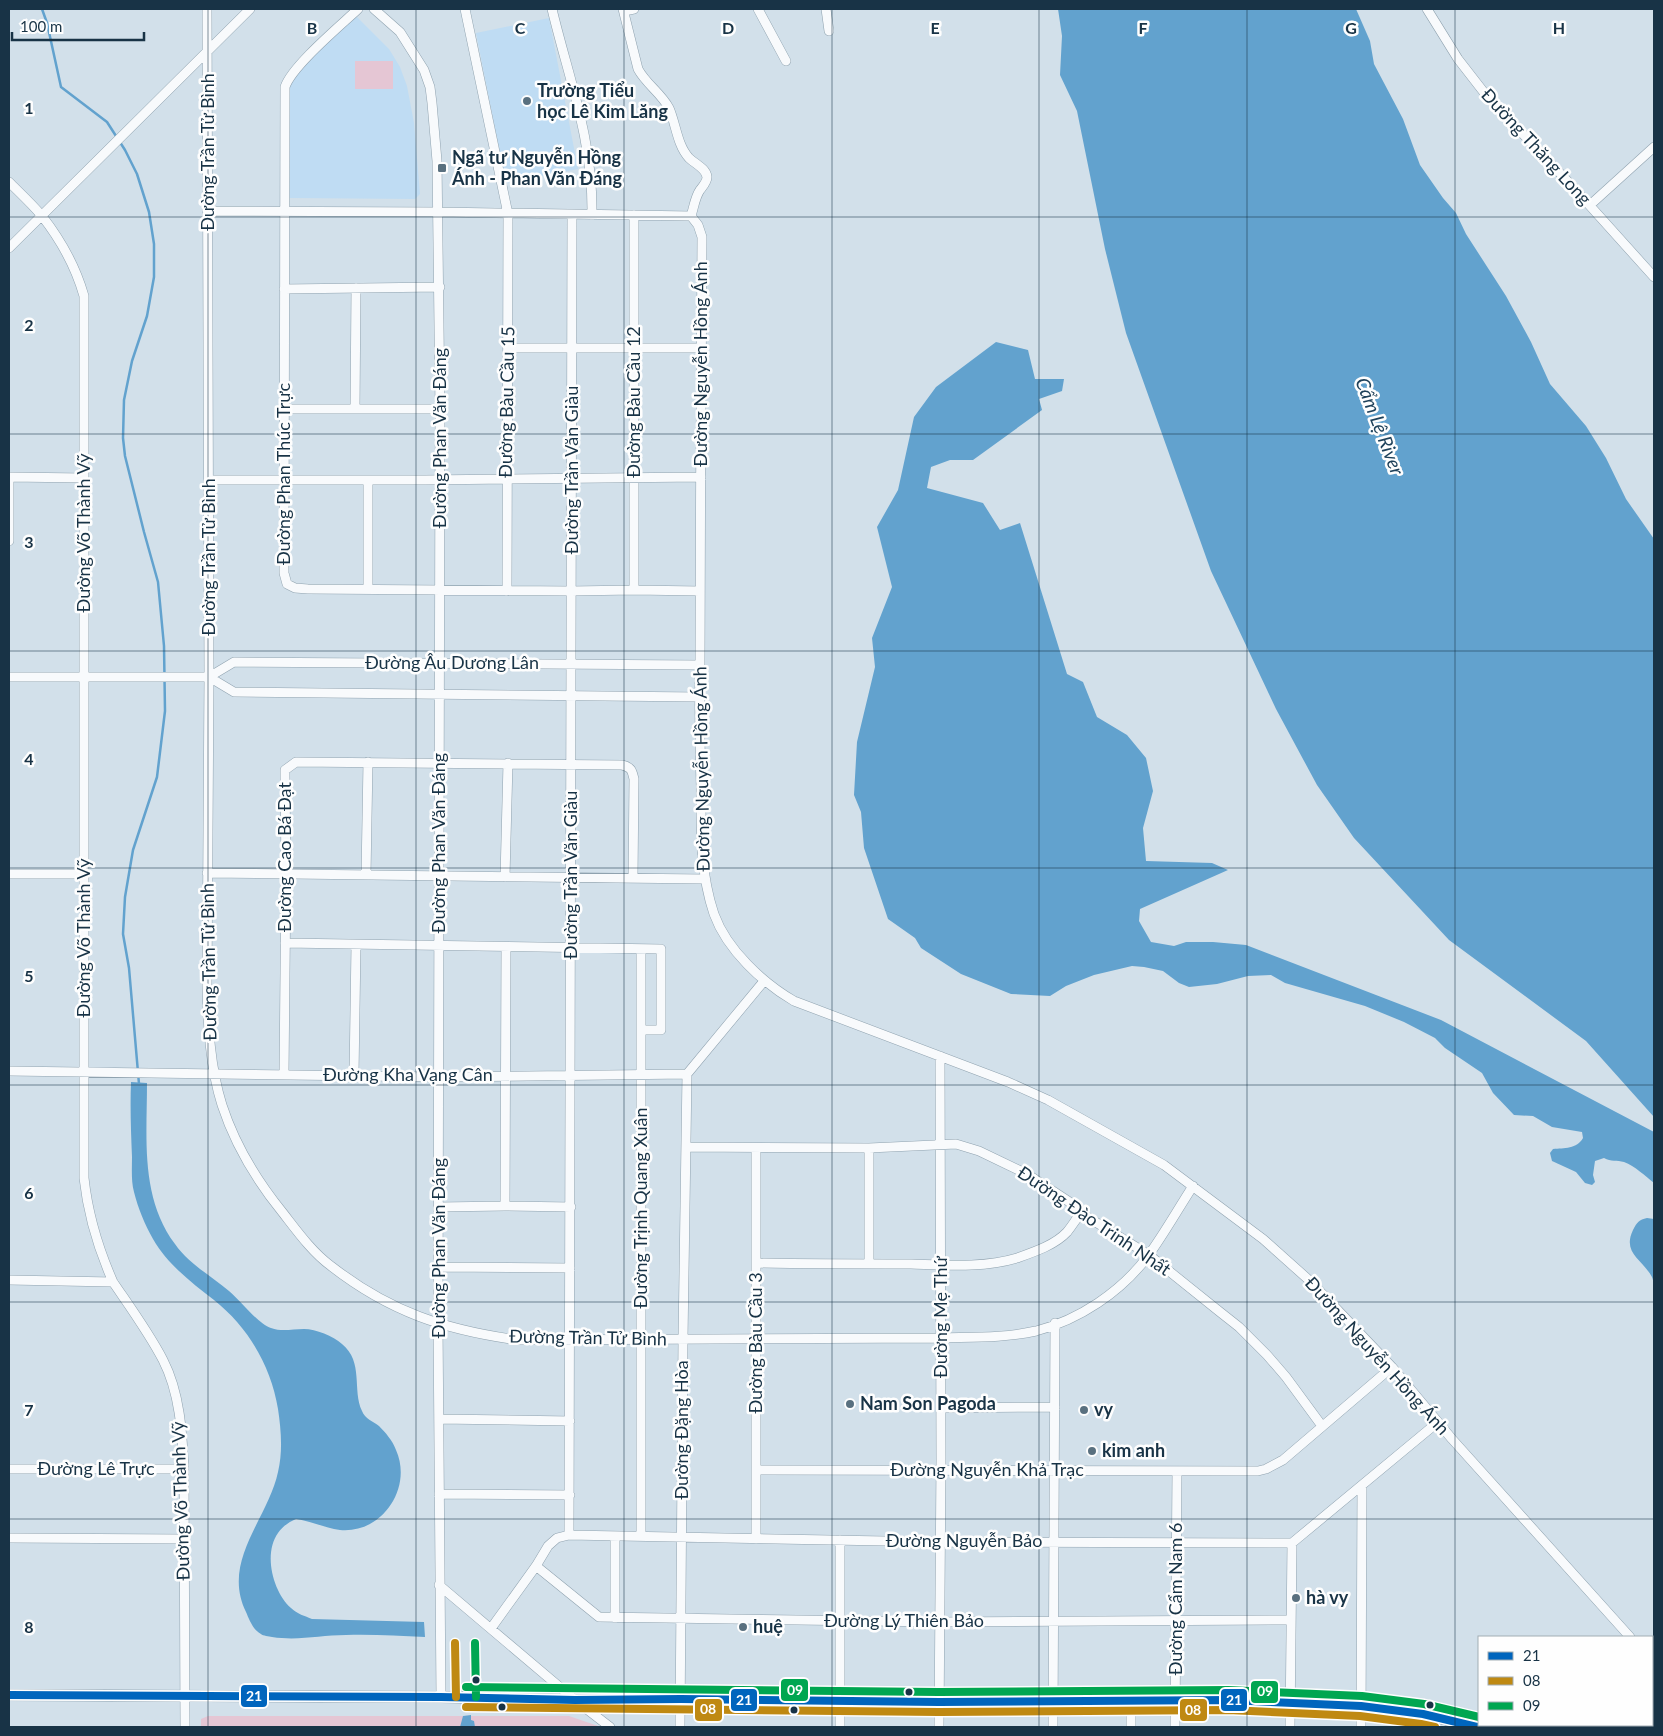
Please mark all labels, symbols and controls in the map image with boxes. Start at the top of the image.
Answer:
scale bar [12,10,145,42]
text: 100 m [20,17,62,35]
text: B [307,18,317,37]
text: C [515,18,526,37]
text: D [722,18,734,37]
text: E [930,18,940,37]
text: F [1138,18,1148,37]
text: G [1345,18,1357,37]
text: H [1553,18,1565,37]
street label: Đường Trần Tử Bình [196,73,218,231]
place label: Trường Tiểu học Lê Kim Lăng [537,79,668,122]
street label: Đường Thăng Long [1477,84,1596,209]
marker: Trường Tiểu học Lê Kim Lăng [521,95,533,107]
text: 1 [24,98,34,117]
place label: Ngã tư Nguyễn Hồng Ánh - Phan Văn Đáng [451,146,622,189]
marker: Ngã tư Nguyễn Hồng Ánh - Phan Văn Đáng [436,162,448,174]
street label: Đường Nguyễn Hồng Ánh [689,261,711,467]
text: 2 [24,315,34,334]
street label: Đường Bàu Cầu 15 [494,326,518,478]
street label: Đường Bàu Cầu 12 [622,326,644,478]
street label: Đường Phan Văn Đáng [428,348,450,528]
water label: Cẩm Lệ River [1351,374,1410,478]
street label: Đường Phan Thúc Trực [272,382,294,565]
street label: Đường Trần Văn Giàu [560,386,582,554]
street label: Đường Võ Thành Vỹ [72,453,94,613]
street label: Đường Trần Tử Bình [197,478,219,636]
text: 3 [24,532,34,551]
street label: Đường Âu Dương Lân [365,651,539,673]
street label: Đường Nguyễn Hồng Ánh [688,666,714,872]
text: 4 [24,749,34,768]
street label: Đường Phan Văn Đáng [427,753,449,933]
street label: Đường Cao Bá Đạt [273,782,295,932]
street label: Đường Trần Văn Giàu [559,791,581,959]
street label: Đường Võ Thành Vỹ [72,858,94,1018]
street label: Đường Trần Tử Bình [196,883,220,1041]
text: 5 [24,966,34,985]
street label: Đường Kha Vạng Cân [323,1063,493,1085]
street label: Đường Trịnh Quang Xuân [629,1107,651,1309]
street label: Đường Phan Văn Đáng [427,1158,449,1338]
street label: Đường Đào Trinh Nhất [1014,1161,1176,1280]
text: 6 [24,1183,34,1202]
street label: Đường Mẹ Thứ [929,1255,951,1378]
street label: Đường Bàu Cầu 3 [744,1272,766,1414]
street label: Đường Nguyễn Hồng Ánh [1301,1272,1455,1439]
street label: Đường Trần Tử Bình [509,1325,667,1349]
street label: Đường Đặng Hòa [670,1360,692,1500]
place label: Nam Son Pagoda [860,1392,996,1414]
marker: Nam Son Pagoda [844,1398,856,1410]
place label: vy [1094,1398,1114,1420]
text: 7 [24,1400,34,1419]
marker: vy [1078,1404,1090,1416]
street label: Đường Võ Thành Vỹ [166,1420,194,1581]
place label: kim anh [1102,1439,1165,1461]
marker: kim anh [1086,1445,1098,1457]
street label: Đường Lê Trực [37,1457,155,1479]
street label: Đường Nguyễn Khả Trạc [890,1458,1084,1480]
street label: Đường Cẩm Nam 6 [1164,1523,1186,1675]
street label: Đường Nguyễn Bảo [886,1529,1042,1551]
place label: hà vy [1306,1586,1349,1608]
marker: hà vy [1290,1592,1302,1604]
street label: Đường Lý Thiên Bảo [824,1609,984,1631]
place label: huệ [753,1615,783,1637]
text: 8 [24,1617,34,1636]
marker: huệ [737,1621,749,1633]
legend [1478,1636,1653,1726]
text: 21 [1523,1646,1540,1664]
text: 08 [1523,1671,1540,1689]
unlabelled marker [471,1675,481,1685]
line badge: 09 [780,1678,809,1702]
line badge: 09 [1250,1680,1279,1704]
text: 09 [787,1681,803,1698]
text: 09 [1257,1682,1273,1699]
line badge: 21 [240,1684,268,1708]
text: 21 [246,1687,262,1704]
unlabelled marker [904,1687,914,1697]
line badge: 21 [730,1688,758,1712]
line badge: 21 [1220,1688,1248,1712]
text: 21 [736,1691,752,1708]
text: 21 [1226,1691,1242,1708]
text: 09 [1523,1696,1540,1714]
line badge: 08 [694,1698,723,1722]
line badge: 08 [1179,1698,1208,1722]
text: 08 [700,1700,716,1717]
unlabelled marker [1425,1700,1435,1710]
text: 08 [1185,1701,1201,1718]
unlabelled marker [497,1702,507,1712]
unlabelled marker [789,1705,799,1715]

